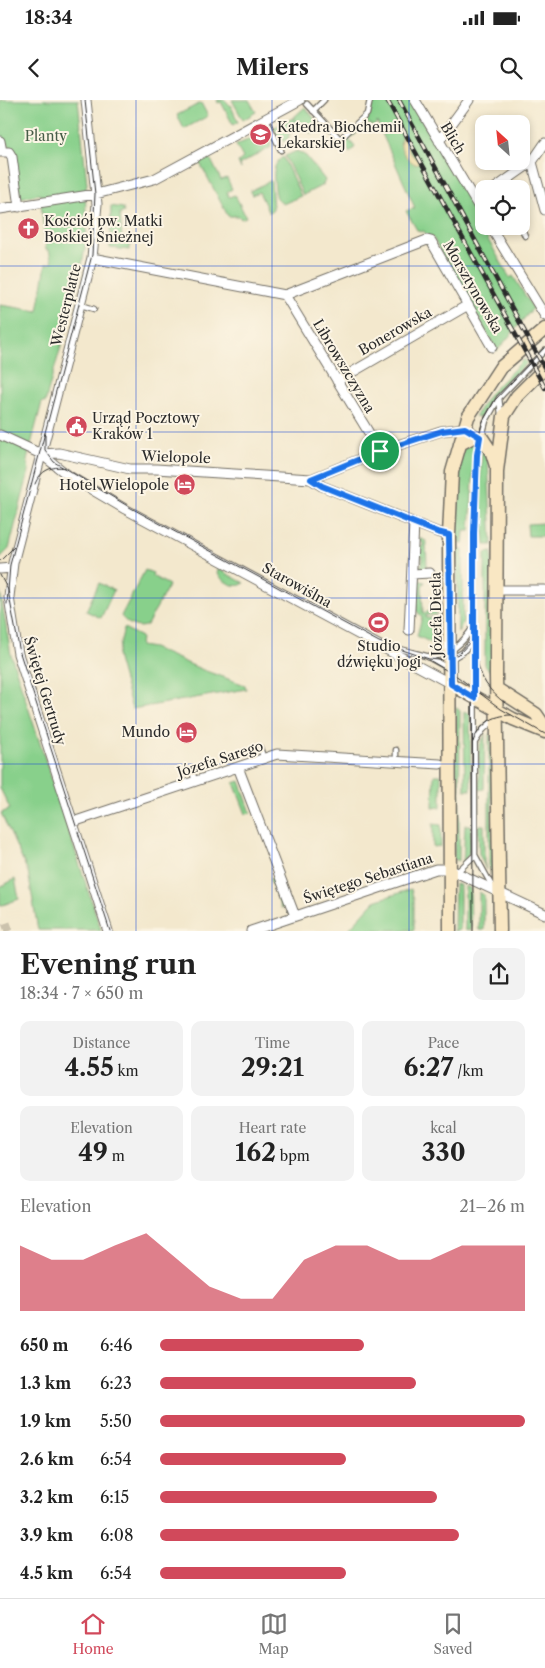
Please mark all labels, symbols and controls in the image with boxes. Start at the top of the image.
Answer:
text: 18:34 [25,6,73,29]
icon: back [20,54,48,82]
text: Milers [236,54,309,81]
icon: search [497,54,525,82]
north arrow [475,115,530,170]
map controls [475,115,530,235]
place label: Katedra Biochemii Lekarskiej [277,118,401,152]
street label: Blich [436,119,470,158]
school or university icon: Katedra Biochemii Lekarskiej [249,123,273,147]
park label: Planty [25,127,67,145]
button: locate [475,180,530,235]
place label: Kościół pw. Matki Boskiej Śnieżnej [44,212,163,246]
church icon: Kościół pw. Matki Boskiej Śnieżnej [16,217,40,241]
street label: Morsztynowska [439,238,507,337]
street label: Westerplatte [47,262,85,349]
street label: Bonerowska [355,303,435,359]
street label: Librowszczyzna [309,316,379,417]
place label: Urząd Pocztowy Kraków 1 [92,409,200,443]
public building icon: Urząd Pocztowy Kraków 1 [64,414,88,438]
pin [359,430,401,472]
icon: arrive [366,437,394,465]
street label: Wielopole [140,447,211,467]
hotel icon: Hotel Wielopole [173,473,197,497]
place label: Hotel Wielopole [59,476,169,494]
street label: Starowiślna [259,558,336,612]
street label: Józefa Dietla [426,571,446,658]
sports icon: Studio dźwięku jogi [367,611,391,635]
street label: Świętej Gertrudy [20,634,71,748]
place label: Studio dźwięku jogi [337,637,421,671]
hotel icon: Mundo [174,720,198,744]
place label: Mundo [122,723,170,741]
street label: Józefa Sarego [173,737,265,782]
street label: Świętego Sebastiana [301,847,436,907]
text: Evening run [20,947,196,981]
button: share [473,948,525,1000]
text: 18:34 · 7 × 650 m [20,983,143,1003]
text: Distance [73,1034,130,1052]
text: Time [255,1034,290,1052]
text: Pace [428,1034,459,1052]
text: 4.55 [64,1052,114,1083]
text: 29:21 [241,1052,304,1083]
text: 6:27 [403,1052,454,1083]
text: km [114,1062,139,1080]
text: /km [454,1062,484,1080]
text: Elevation [70,1119,133,1137]
text: Heart rate [239,1119,306,1137]
text: kcal [430,1119,457,1137]
text: 49 [78,1137,108,1168]
text: 162 [235,1137,276,1168]
text: 330 [421,1137,466,1168]
text: m [108,1147,125,1165]
text: bpm [276,1147,310,1165]
text: Elevation [20,1196,91,1216]
text: 21–26 m [459,1196,525,1216]
text: 650 m [20,1335,69,1355]
text: 6:46 [100,1335,132,1355]
text: 1.3 km [20,1373,71,1393]
text: 6:23 [100,1373,132,1393]
text: 1.9 km [20,1411,71,1431]
text: 5:50 [100,1411,132,1431]
text: 2.6 km [20,1449,74,1469]
text: 6:54 [100,1449,132,1469]
text: 3.2 km [20,1487,73,1507]
text: 6:15 [100,1487,129,1507]
text: 3.9 km [20,1525,73,1545]
text: 6:08 [100,1525,133,1545]
text: 4.5 km [20,1563,73,1583]
text: 6:54 [100,1563,132,1583]
tab: Home [72,1610,114,1658]
tab: Map [259,1610,289,1658]
tab: Saved [434,1610,472,1658]

